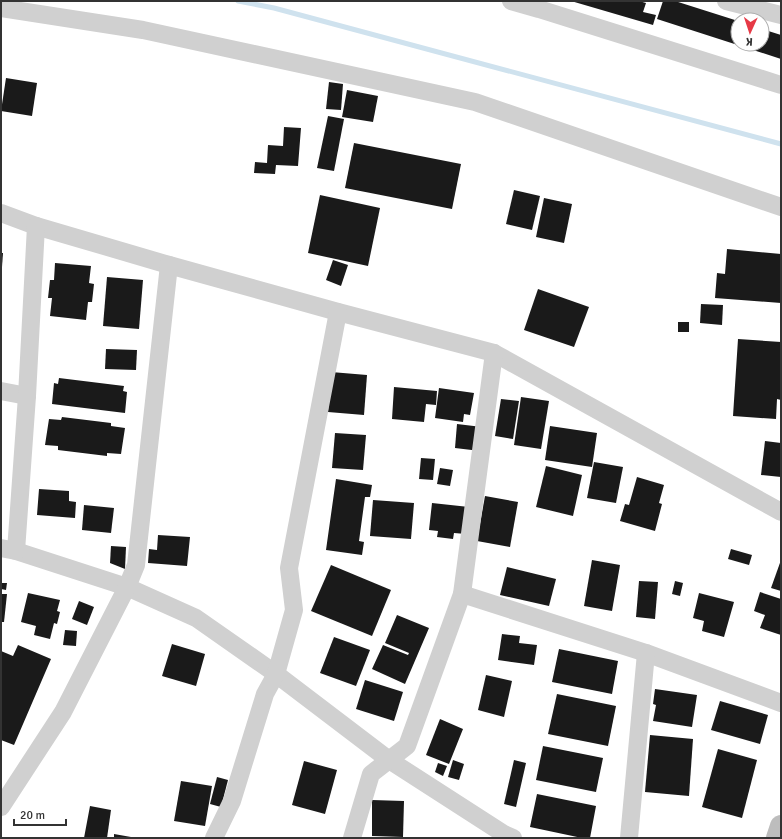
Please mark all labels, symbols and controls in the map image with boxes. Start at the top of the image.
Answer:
north arrow [730,12,770,52]
text: K [746,35,753,48]
scale bar [14,801,66,827]
text: 20 m [20,808,45,823]

